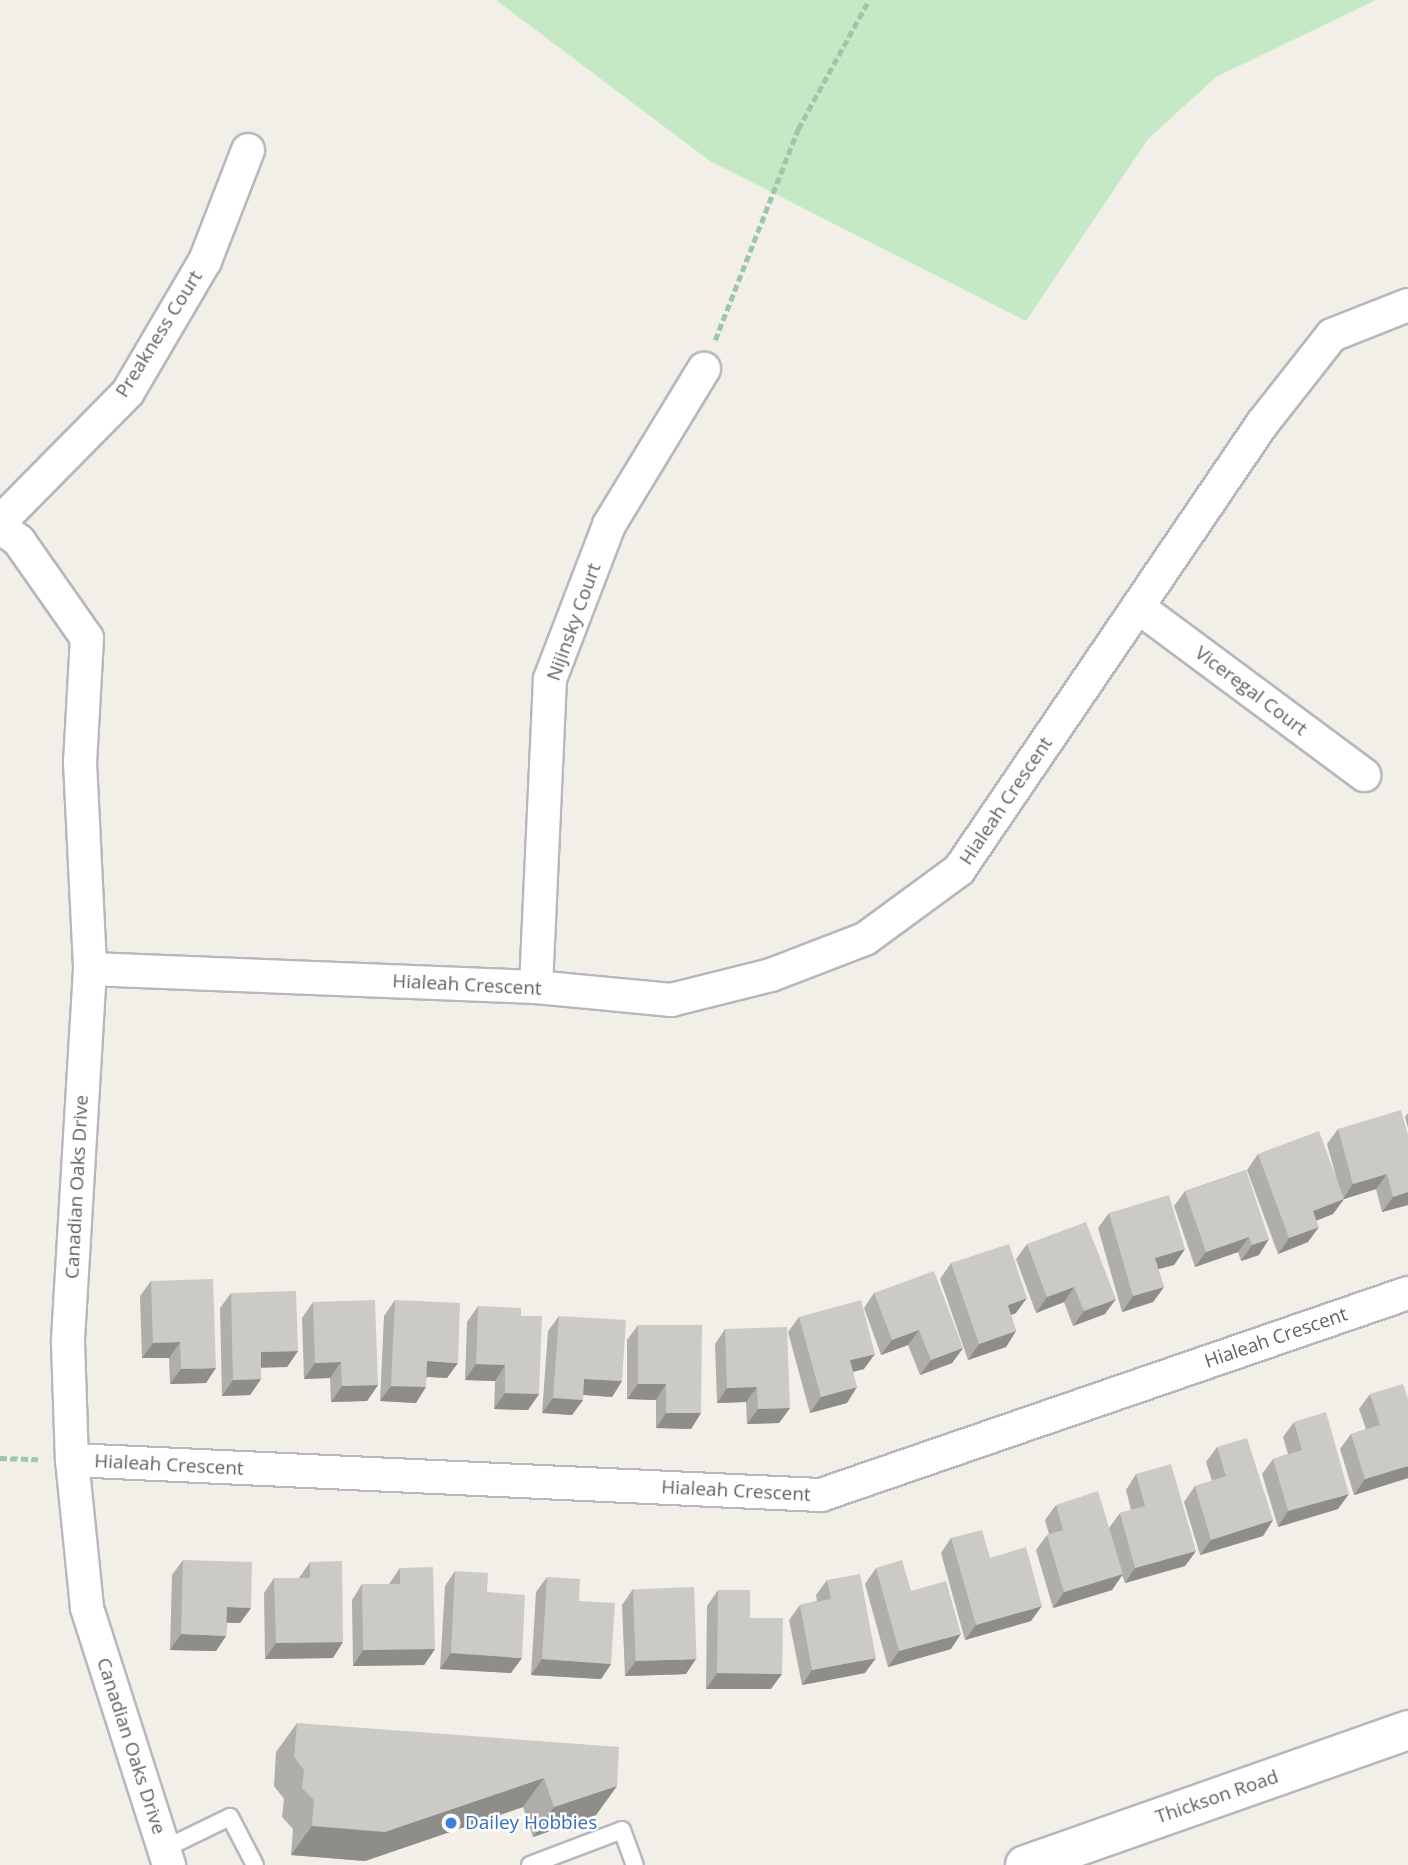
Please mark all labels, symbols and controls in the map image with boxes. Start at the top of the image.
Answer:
street label: Preakness Court [111,266,207,402]
street label: Nijinsky Court [542,560,606,684]
street label: Viceregal Court [1190,641,1312,741]
street label: Hialeah Crescent [955,733,1057,869]
street label: Hialeah Crescent [392,970,542,1000]
street label: Canadian Oaks Drive [61,1094,93,1280]
street label: Hialeah Crescent [1202,1303,1350,1373]
street label: Hialeah Crescent [94,1450,244,1480]
street label: Hialeah Crescent [661,1476,811,1506]
street label: Canadian Oaks Drive [92,1655,170,1837]
street label: Thickson Road [1153,1765,1281,1829]
place label: Dailey Hobbies [465,1812,597,1834]
marker: Dailey Hobbies [443,1815,459,1831]

